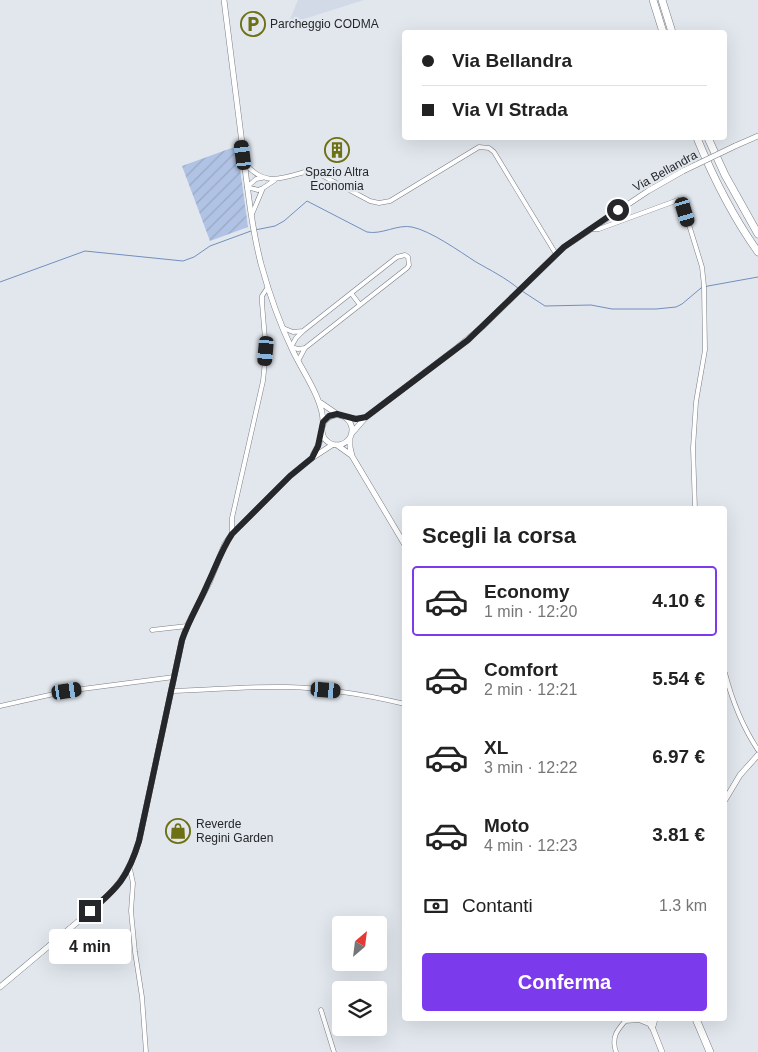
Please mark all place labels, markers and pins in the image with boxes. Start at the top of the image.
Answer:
parking icon: Parcheggio CODMA [240,11,266,37]
place label: Parcheggio CODMA [270,17,379,31]
building icon: Spazio Altra Economia [324,137,350,163]
place label: Spazio Altra Economia [305,165,369,193]
place label: Reverde Regini Garden [196,817,273,845]
shop icon: Reverde Regini Garden [165,818,191,844]

